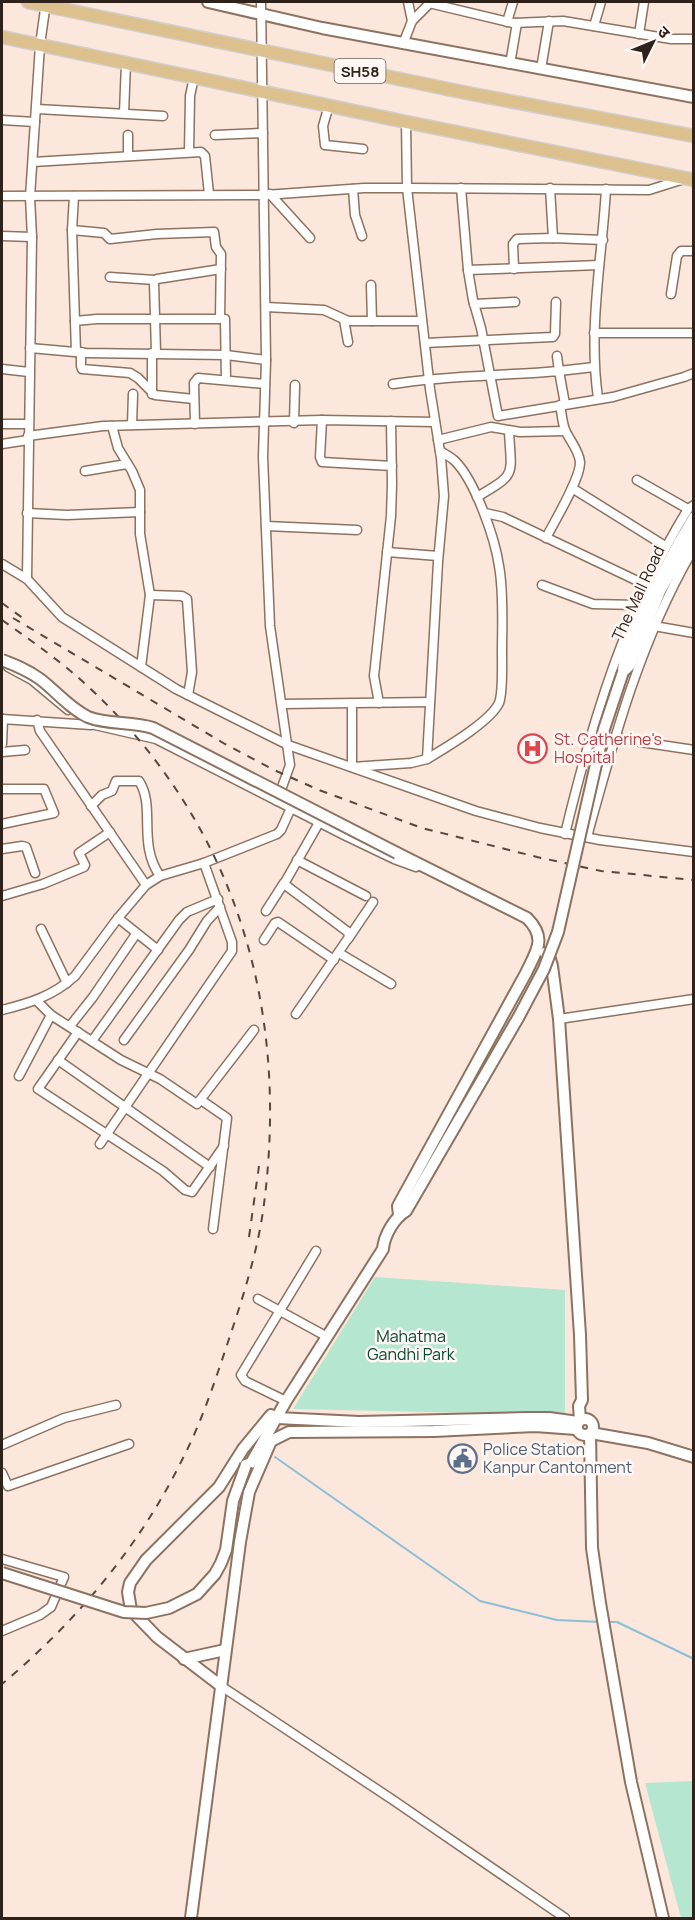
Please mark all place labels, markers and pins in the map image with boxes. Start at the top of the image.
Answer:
place label: St. Catherine's Hospital [554,728,662,768]
hospital icon: St. Catherine's Hospital [517,732,549,764]
place label: Police Station Kanpur Cantonment [483,1438,632,1478]
public building icon: Police Station Kanpur Cantonment [446,1442,478,1474]

